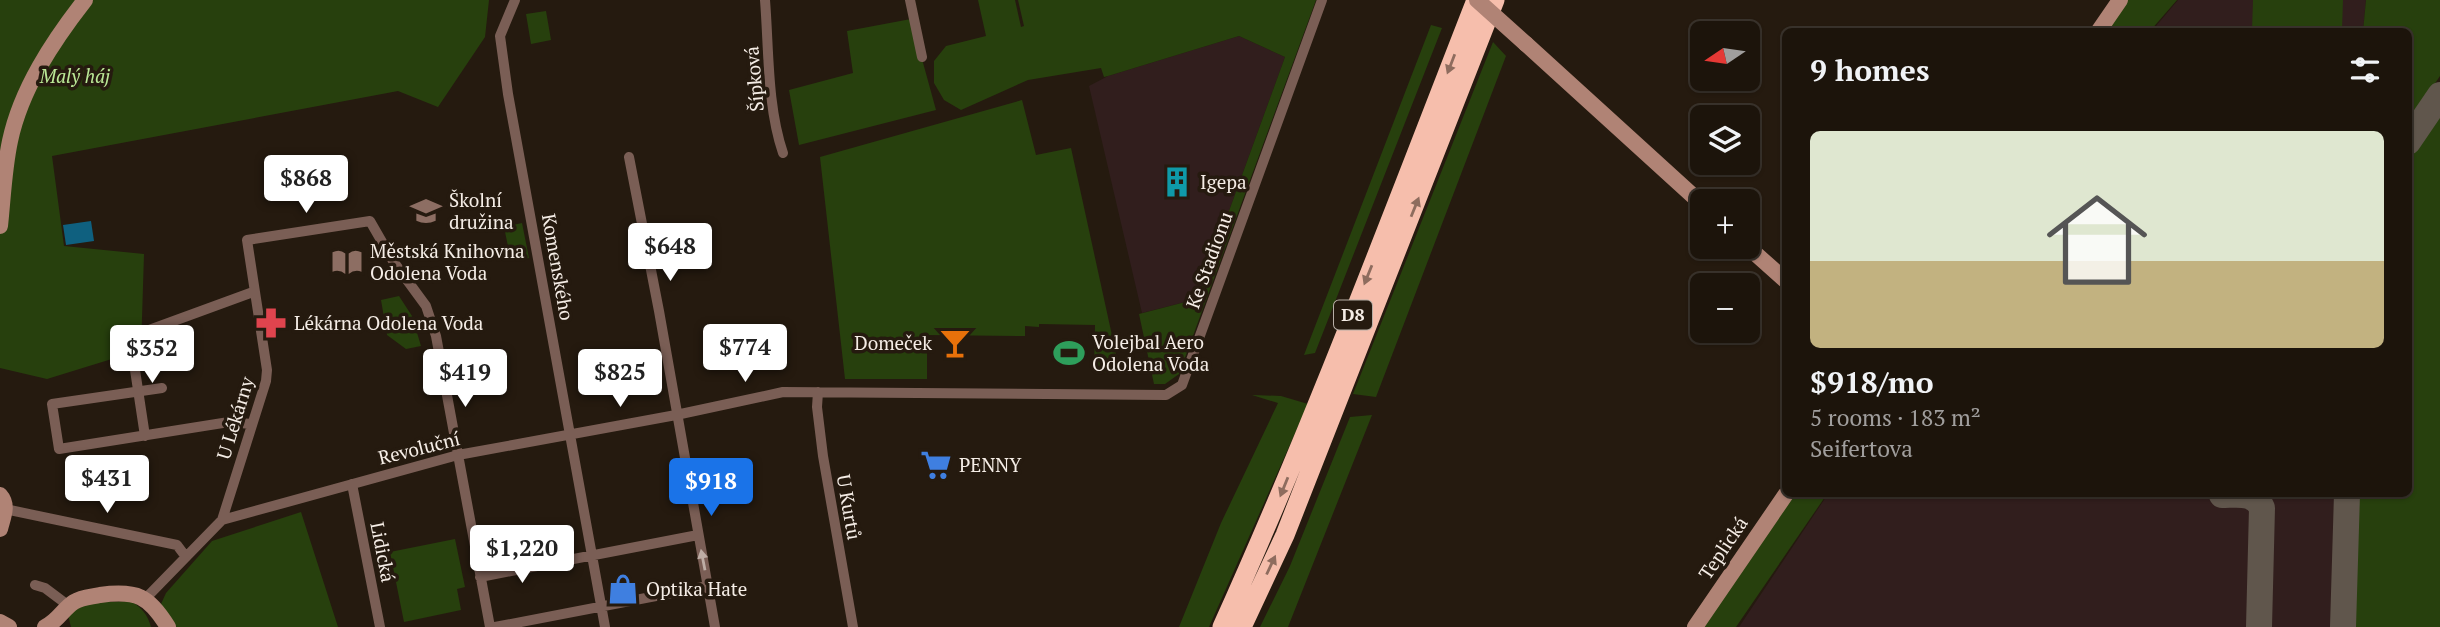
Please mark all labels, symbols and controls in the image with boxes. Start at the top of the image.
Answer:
north arrow [1690,21,1760,91]
map controls [1690,21,1760,343]
street label: Šípková [738,45,769,113]
text: 9 homes [1810,50,1929,90]
icon: filters [2346,51,2384,89]
one-way arrow [1446,53,1457,74]
park label: Malý háj [39,63,111,88]
button: layers [1690,105,1760,175]
pin: $868 [265,156,347,215]
text: $868 [280,162,332,193]
building icon: Igepa [1160,165,1194,199]
place label: Igepa [1200,169,1247,194]
icon: home [2034,177,2160,303]
place label: Školní družina [449,187,514,234]
button: + [1690,189,1760,259]
school or university icon: Školní družina [409,194,443,228]
one-way arrow [1409,196,1420,217]
street label: Ke Stadionu [1179,208,1238,312]
street label: Komenského [537,211,580,322]
pin: $648 [629,224,711,283]
text: $648 [644,230,696,261]
place label: Městská Knihovna Odolena Voda [370,238,525,285]
library icon: Městská Knihovna Odolena Voda [330,245,364,279]
one-way arrow [1363,265,1374,286]
button: − [1690,273,1760,343]
road number: D8 [1334,300,1372,330]
pharmacy icon: Lékárna Odolena Voda [254,306,288,340]
place label: Lékárna Odolena Voda [294,310,484,335]
pin: $774 [704,324,786,384]
pin: $352 [111,326,193,385]
bar icon: Domeček [938,326,972,360]
place label: Volejbal Aero Odolena Voda [1092,329,1210,376]
place label: Domeček [854,330,932,355]
text: $774 [719,331,771,362]
text: $352 [126,332,178,363]
sports icon: Volejbal Aero Odolena Voda [1052,336,1086,370]
pin: $419 [424,350,506,409]
pin: $825 [579,350,661,409]
text: $419 [439,356,491,387]
text: $825 [594,356,646,387]
text: $918/mo [1810,362,1934,402]
street label: U Lékárny [210,373,259,462]
text: 5 rooms · 183 m² [1810,402,1981,433]
street label: Revoluční [375,425,463,470]
text: Seifertova [1810,433,1913,464]
supermarket icon: PENNY [919,448,953,482]
place label: PENNY [959,452,1022,477]
pin: $431 [66,456,148,515]
pin: $918 [670,458,752,518]
text: $431 [81,462,133,493]
text: $918 [685,465,737,496]
street label: U Kurtů [831,472,868,542]
one-way arrow [1278,476,1289,497]
street label: Teplická [1692,511,1753,584]
street label: Lidická [365,520,402,584]
pin: $1,220 [465,526,579,585]
text: $1,220 [486,532,558,563]
one-way arrow [697,549,708,571]
one-way arrow [1265,555,1277,575]
shop icon: Optika Hate [606,572,640,606]
place label: Optika Hate [646,576,747,601]

